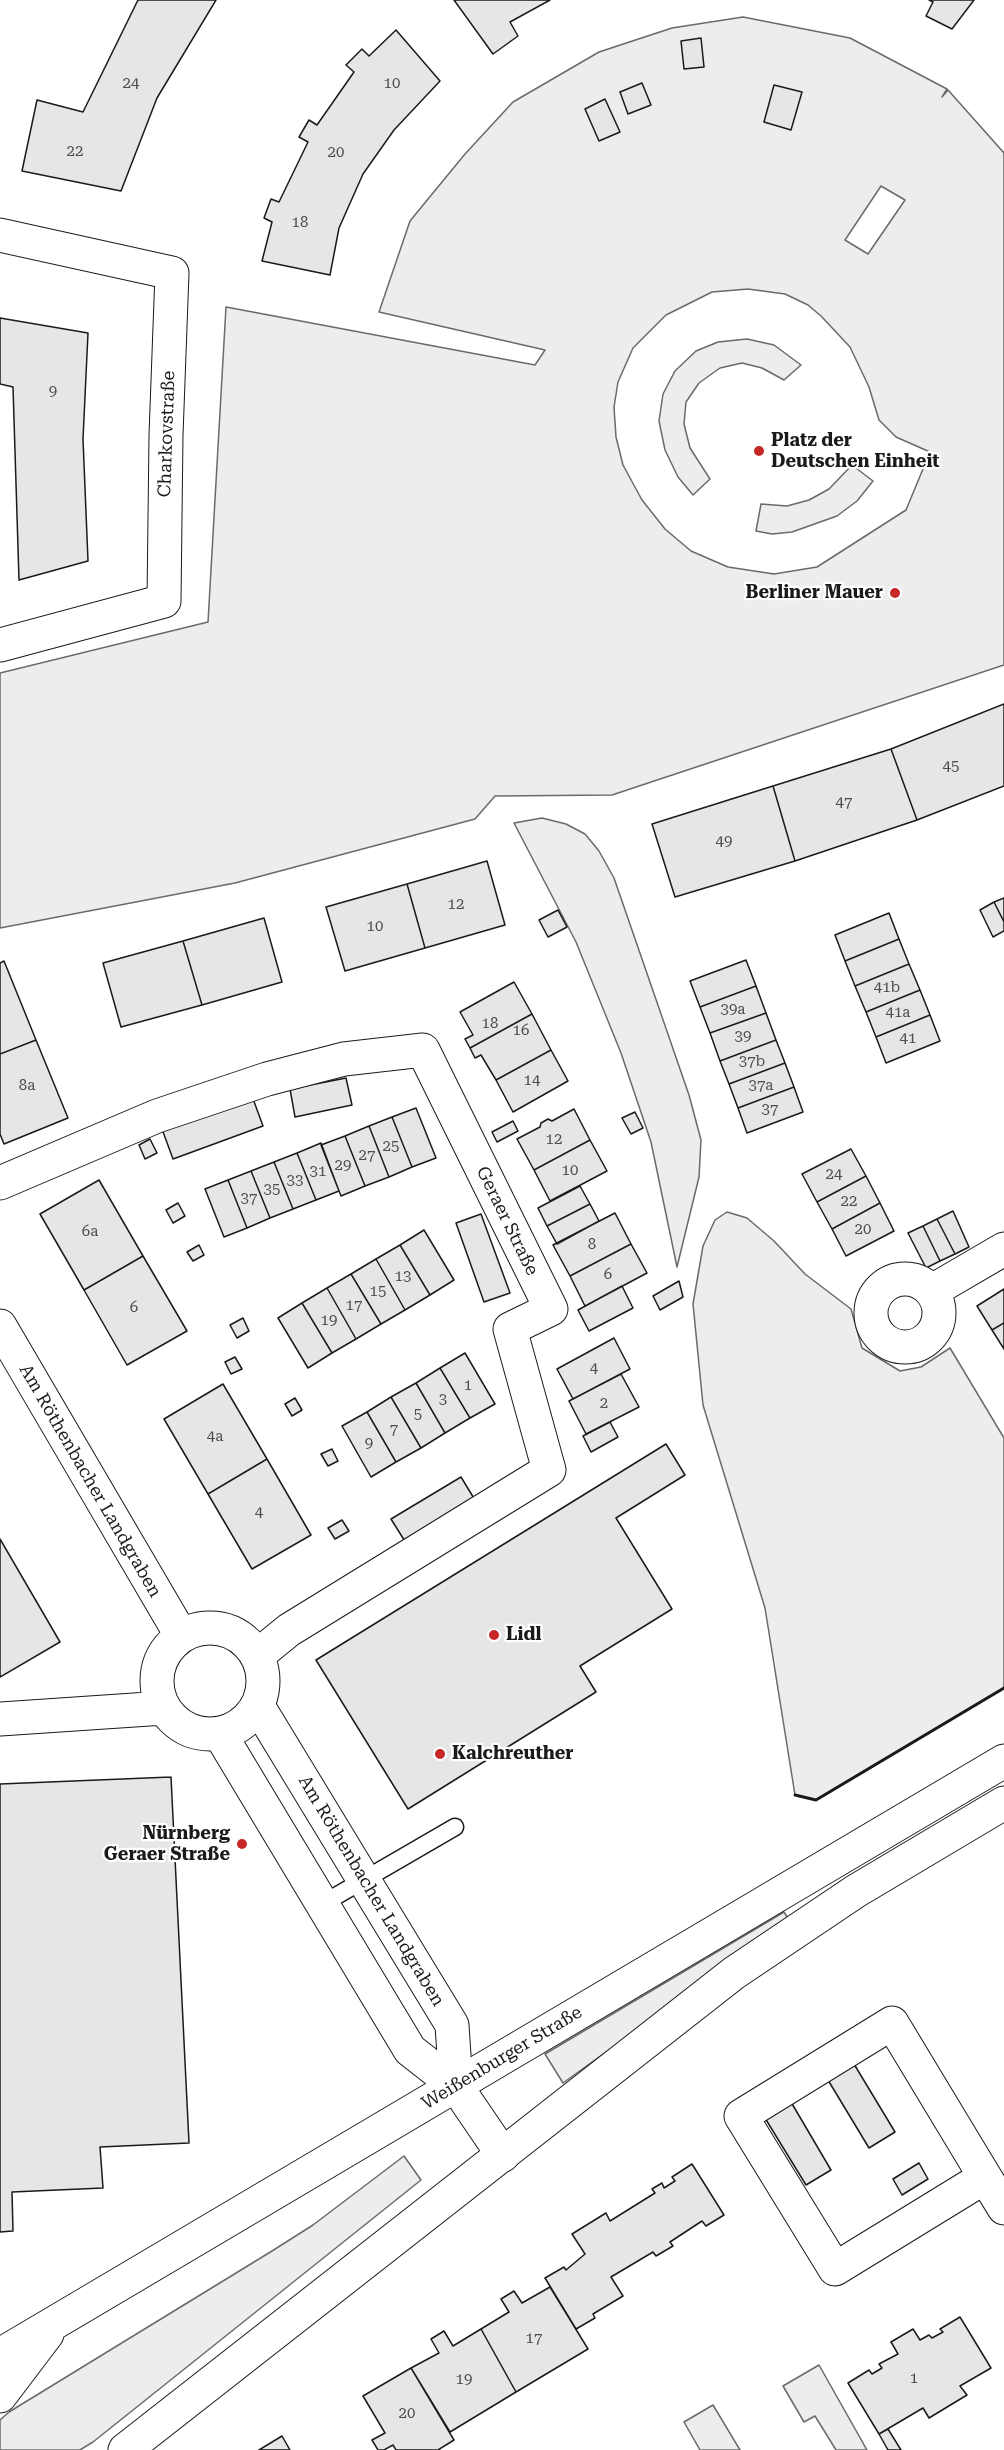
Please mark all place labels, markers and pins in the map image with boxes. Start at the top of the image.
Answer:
place label: Platz der Deutschen Einheit [771,430,940,472]
marker: Platz der Deutschen Einheit [752,444,766,458]
place label: Berliner Mauer [745,582,883,604]
marker: Berliner Mauer [888,586,902,600]
place label: Lidl [506,1624,541,1646]
marker: Lidl [487,1628,501,1642]
place label: Kalchreuther [452,1743,574,1765]
marker: Kalchreuther [433,1747,447,1761]
place label: Nürnberg Geraer Straße [104,1823,230,1866]
marker: Nürnberg Geraer Straße [235,1837,249,1851]

